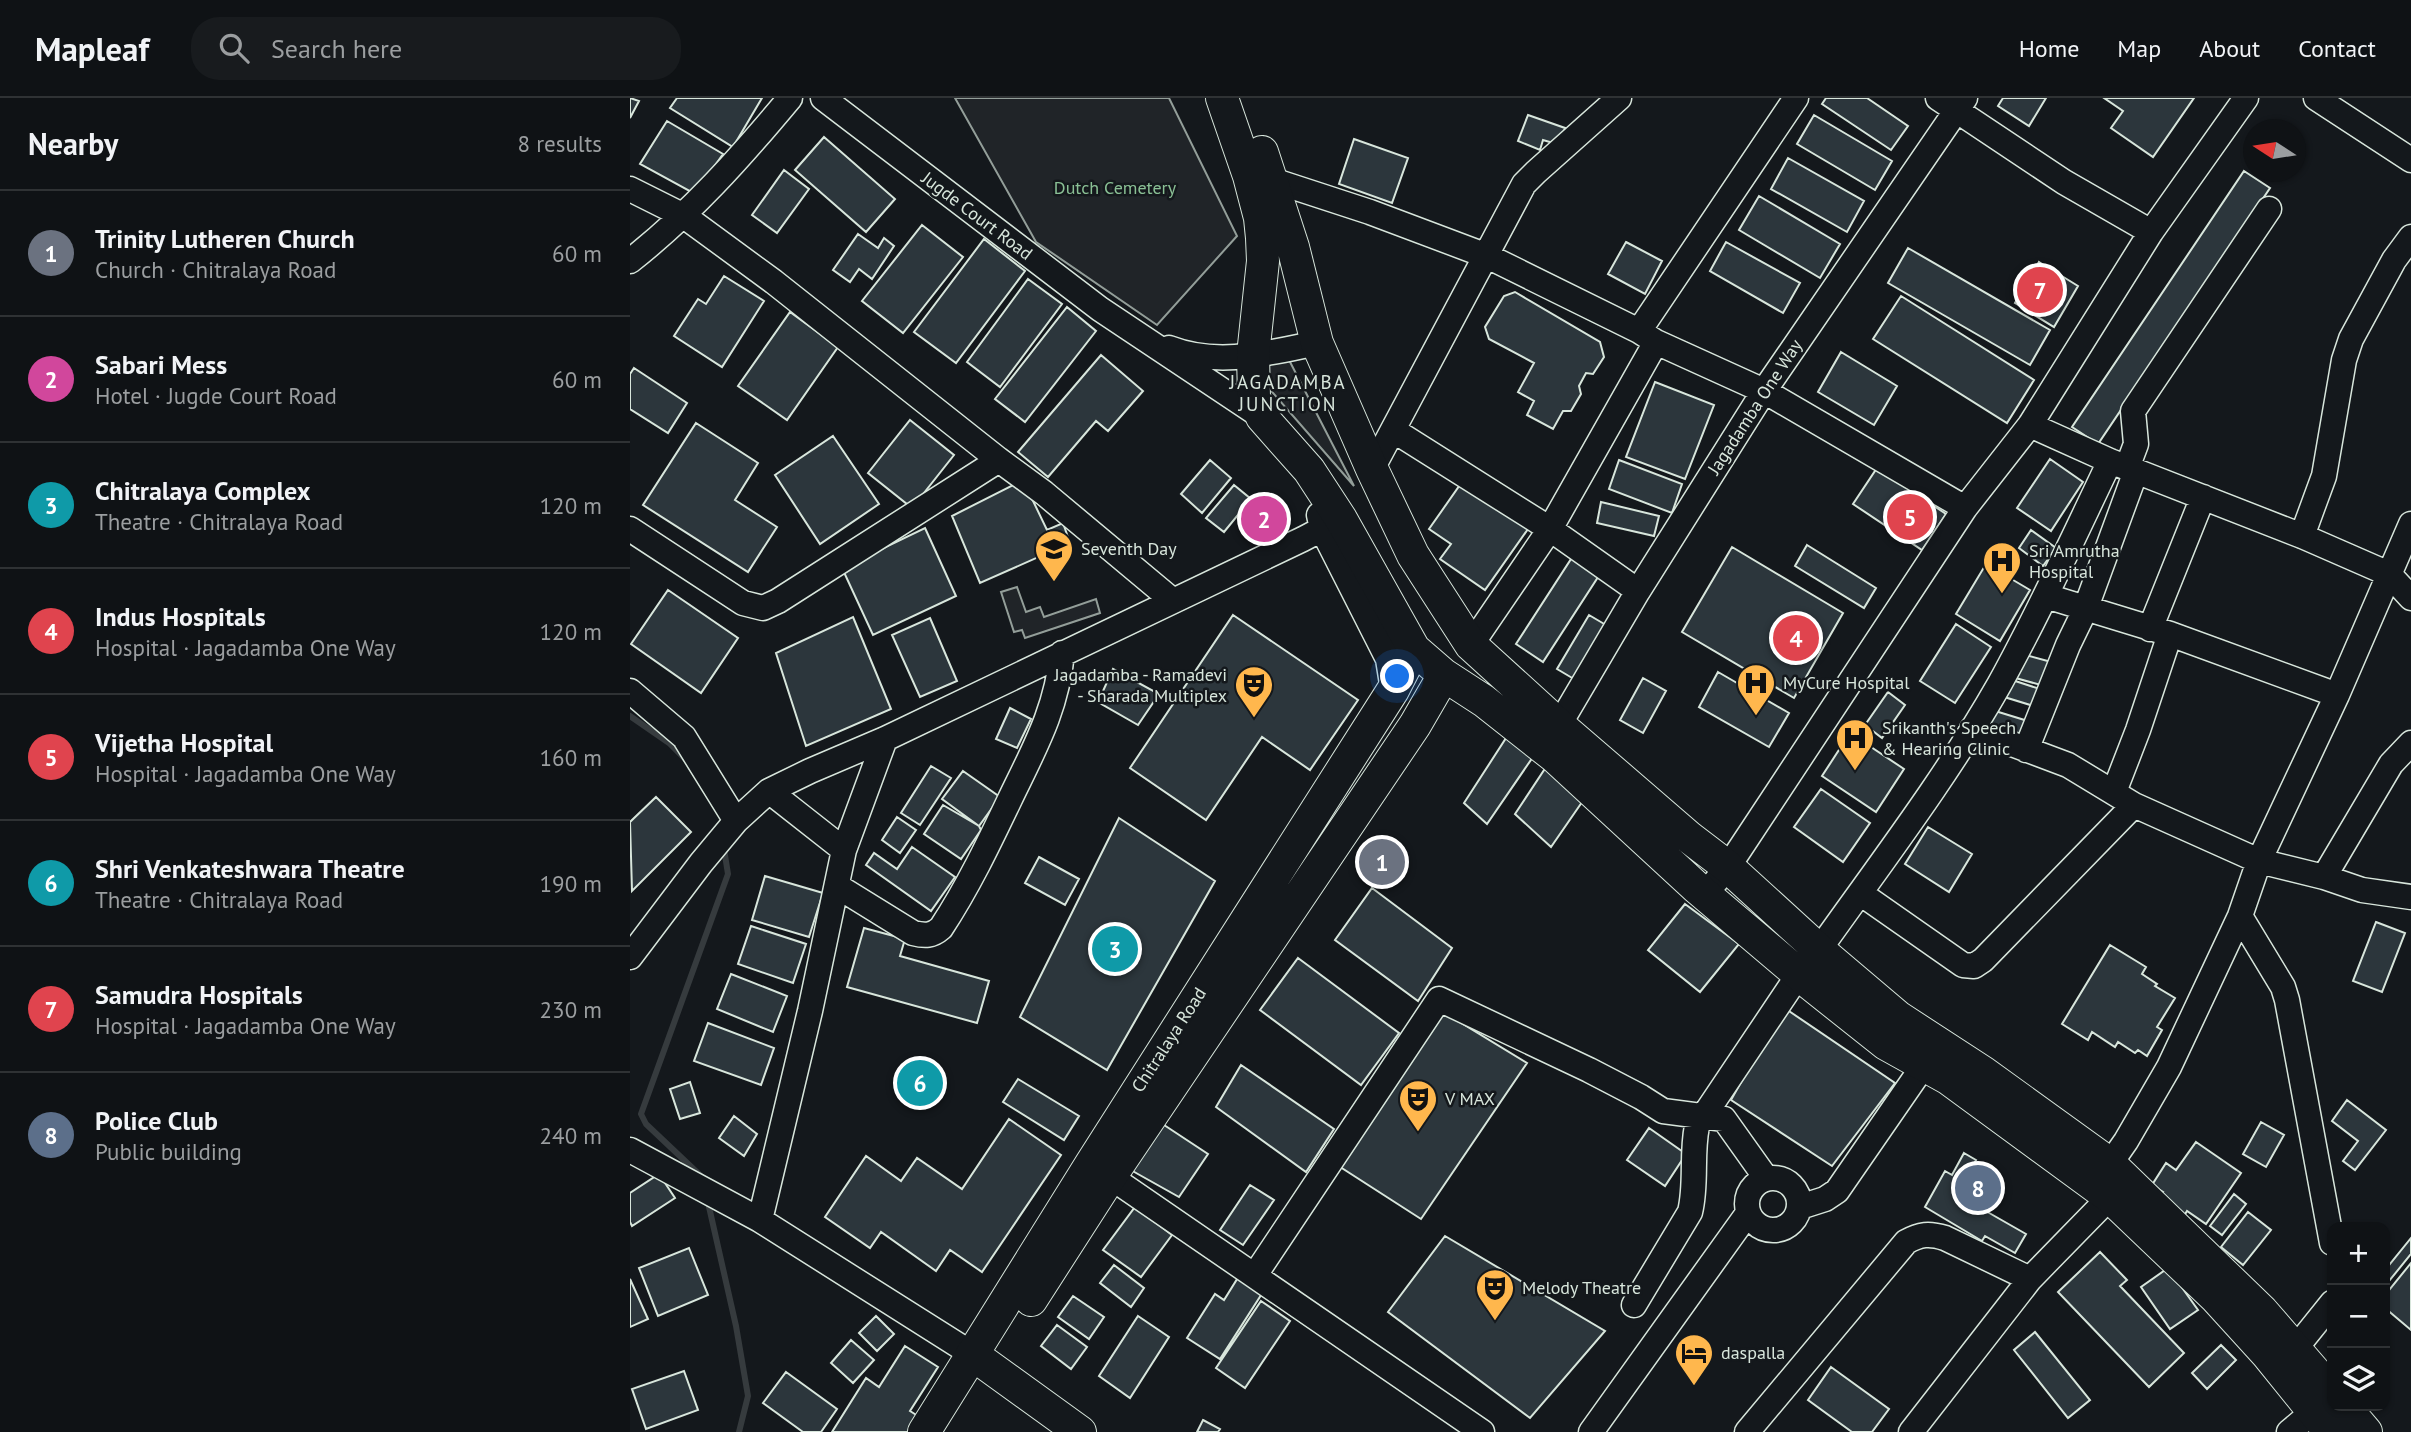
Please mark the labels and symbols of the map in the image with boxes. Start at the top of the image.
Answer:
north arrow [2243,119,2306,182]
street label: Jugde Court Road [917,166,1037,265]
park label: Dutch Cemetery [1054,176,1177,199]
pin: 7 [2017,264,2063,316]
street label: Jagadamba One Way [1702,334,1807,480]
district label: JAGADAMBA JUNCTION [1228,370,1347,416]
pin: 5 [1887,491,1933,543]
pin: 2 [1241,493,1287,545]
school or university icon: Seventh Day [1033,528,1075,583]
place label: Seventh Day [1081,537,1177,560]
place label: Sri Amrutha Hospital [2029,539,2120,583]
hospital icon: Sri Amrutha Hospital [1981,540,2023,595]
pin: 4 [1773,612,1819,664]
your location [1380,659,1414,693]
hospital icon: MyCure Hospital [1735,662,1777,717]
place label: Jagadamba - Ramadevi - Sharada Multiplex [1053,663,1227,707]
theatre icon: Jagadamba - Ramadevi - Sharada Multiplex [1233,664,1275,719]
place label: MyCure Hospital [1783,671,1910,694]
place label: Srikanth's Speech & Hearing Clinic [1882,716,2016,760]
hospital icon: Srikanth's Speech & Hearing Clinic [1834,717,1876,772]
pin: 1 [1359,836,1405,888]
pin: 3 [1092,923,1138,975]
street label: Chitralaya Road [1126,983,1211,1097]
pin: 6 [897,1057,943,1109]
theatre icon: V MAX [1397,1078,1439,1133]
place label: V MAX [1444,1087,1495,1110]
pin: 8 [1955,1162,2001,1214]
theatre icon: Melody Theatre [1474,1267,1516,1322]
place label: Melody Theatre [1522,1276,1641,1299]
hotel icon: daspalla [1673,1332,1715,1387]
place label: daspalla [1721,1341,1785,1364]

